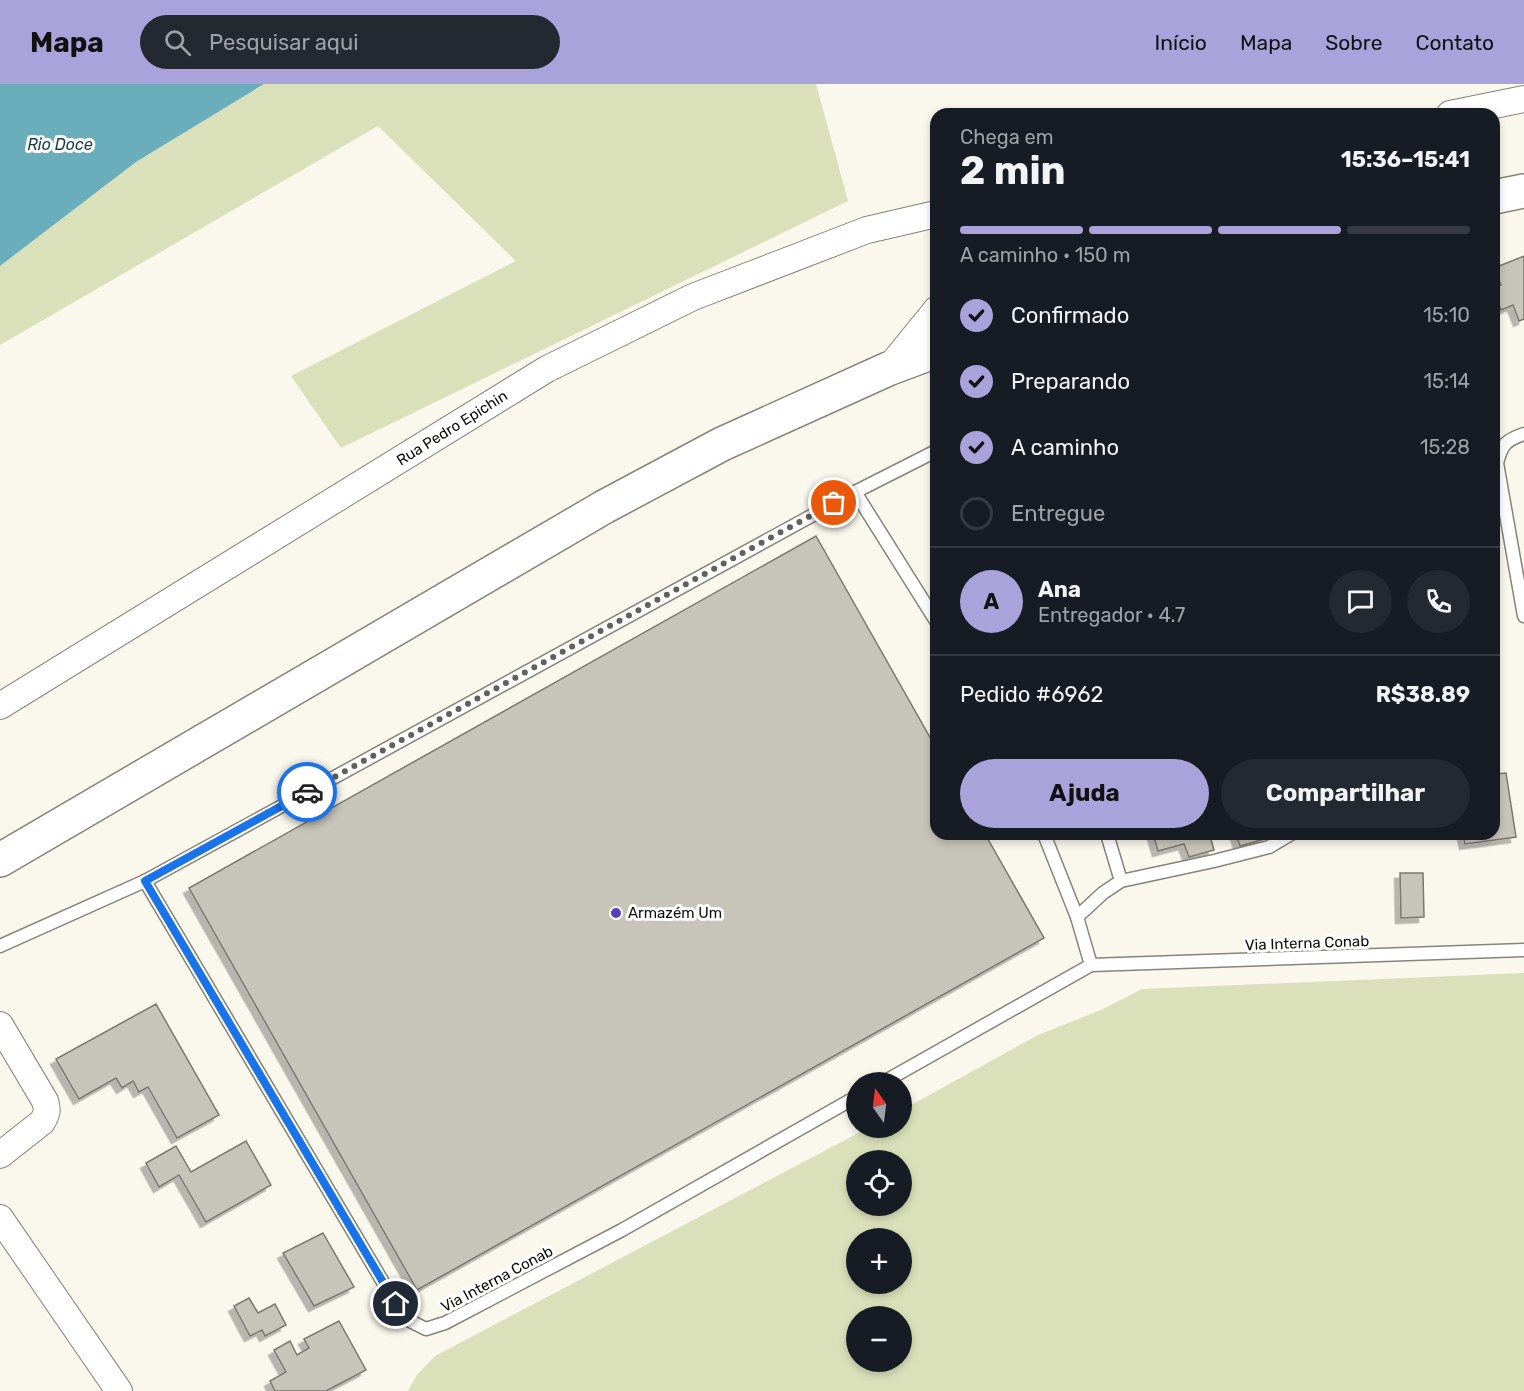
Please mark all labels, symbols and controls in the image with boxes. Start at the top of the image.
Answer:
search box [140,15,560,69]
text: Mapa [30,26,104,59]
icon: search [161,26,194,59]
text: Pesquisar aqui [209,29,359,56]
text: Início [1155,30,1207,55]
text: Mapa [1240,30,1292,55]
text: Sobre [1325,30,1382,55]
text: Contato [1415,30,1494,55]
text: Chega em [960,125,1054,149]
water label: Rio Doce [27,135,93,154]
text: 15:36–15:41 [1341,146,1470,173]
text: 2 min [960,148,1066,194]
text: A caminho · 150 m [960,243,1130,267]
icon: check [960,299,993,332]
text: Confirmado [1011,302,1129,329]
text: 15:10 [1423,303,1470,327]
icon: check [960,365,993,398]
text: Preparando [1011,368,1130,395]
text: 15:14 [1423,369,1470,393]
street label: Rua Pedro Epichin [393,387,511,469]
icon: check [960,431,993,464]
text: A caminho [1011,434,1119,461]
text: 15:28 [1420,435,1470,459]
pin [808,477,859,528]
icon: bag [817,486,850,519]
text: Entregue [1011,500,1105,527]
button: chat [1329,570,1392,633]
button: phone [1407,570,1470,633]
text: Ana [1038,576,1081,603]
text: A [984,588,999,615]
text: Entregador · 4.7 [1038,603,1185,627]
text: Pedido #6962 [960,681,1103,708]
text: R$38.89 [1376,681,1470,708]
button: Ajuda [960,759,1209,828]
button: Compartilhar [1221,759,1470,828]
courier [277,762,337,822]
icon: car [291,776,324,809]
place label: Armazém Um [628,904,722,922]
marker: Armazém Um [609,906,623,920]
street label: Via Interna Conab [1245,932,1370,954]
north arrow [846,1072,912,1138]
map controls [846,1072,912,1372]
button: locate [846,1150,912,1216]
button: + [846,1228,912,1294]
street label: Via Interna Conab [438,1242,556,1316]
pin [370,1278,421,1329]
icon: home [379,1287,412,1320]
button: − [846,1306,912,1372]

